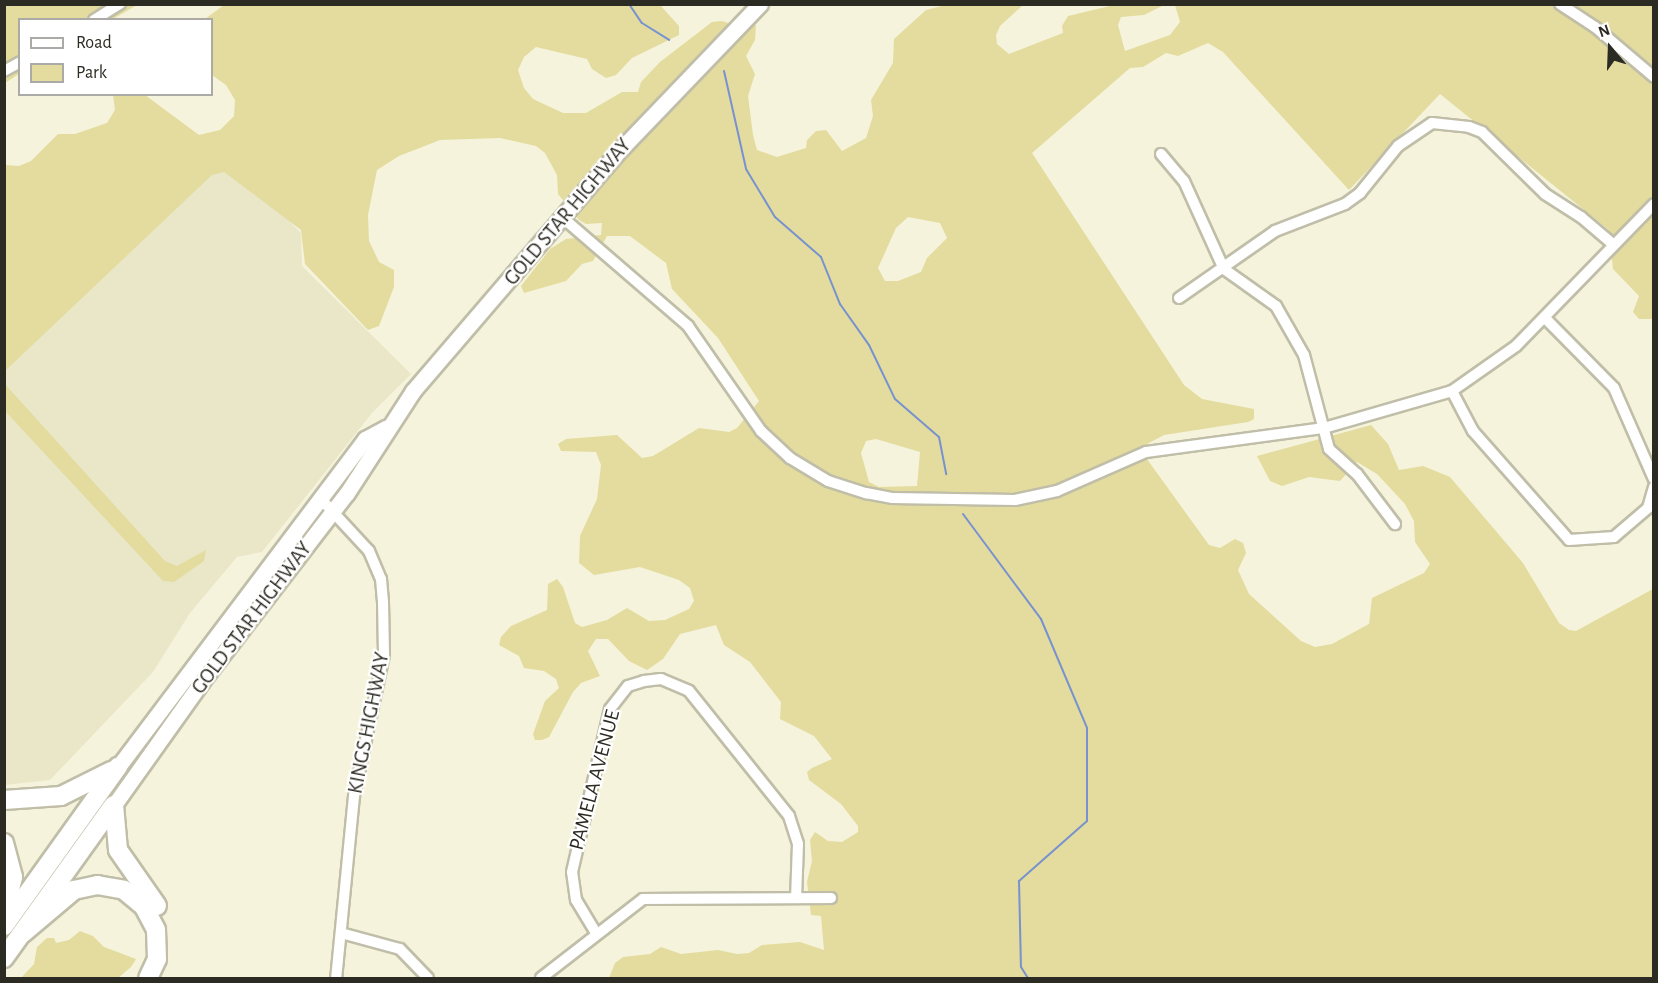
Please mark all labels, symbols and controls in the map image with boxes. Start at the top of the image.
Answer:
legend [18,18,213,96]
north arrow [1580,18,1640,78]
text: N [1596,22,1612,40]
text: Road [76,34,112,52]
text: Park [76,64,107,82]
street label: GOLD STAR HIGHWAY [499,133,637,291]
street label: GOLD STAR HIGHWAY [186,537,318,699]
street label: KINGS HIGHWAY [343,650,395,796]
street label: PAMELA AVENUE [564,707,626,853]

